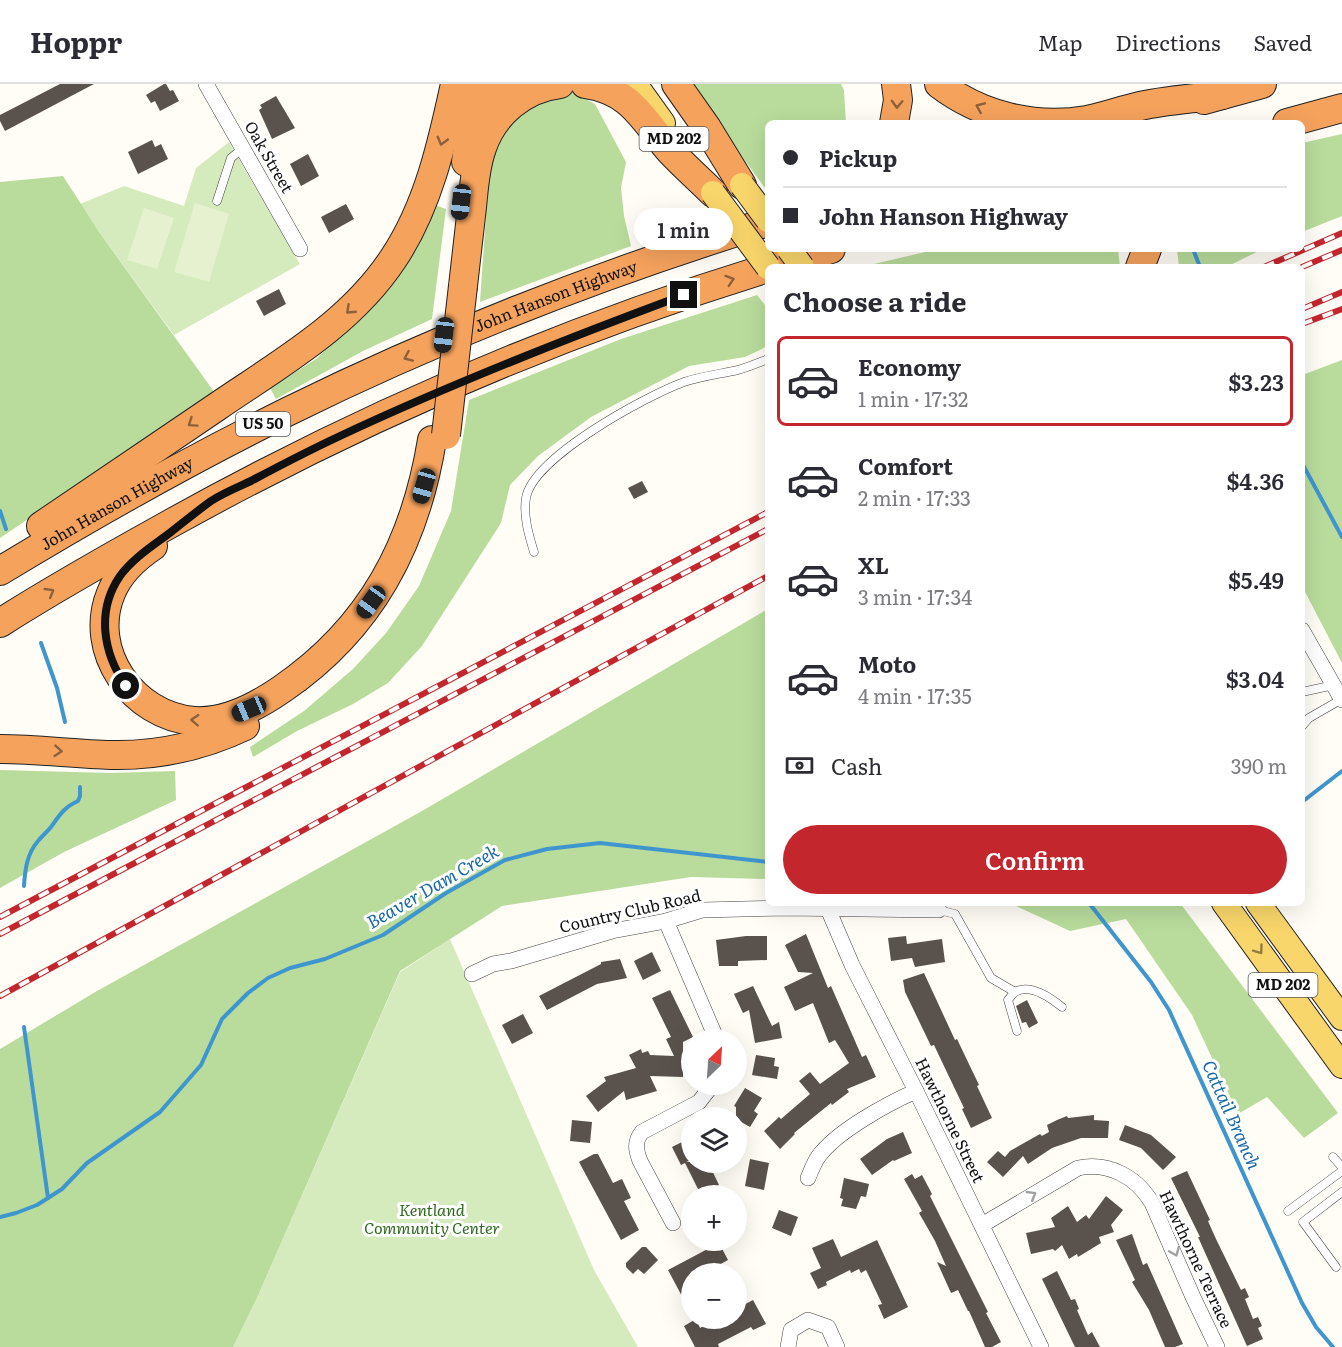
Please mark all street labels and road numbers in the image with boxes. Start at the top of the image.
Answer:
street label: Oak Street [240,116,300,197]
road number: MD 202 [640,127,708,151]
street label: John Hanson Highway [470,253,641,337]
road number: US 50 [236,412,290,436]
street label: John Hanson Highway [35,449,198,555]
street label: Country Club Road [557,882,703,938]
road number: MD 202 [1248,973,1318,997]
street label: Hawthorne Street [910,1053,992,1187]
street label: Hawthorne Terrace [1154,1186,1239,1331]

